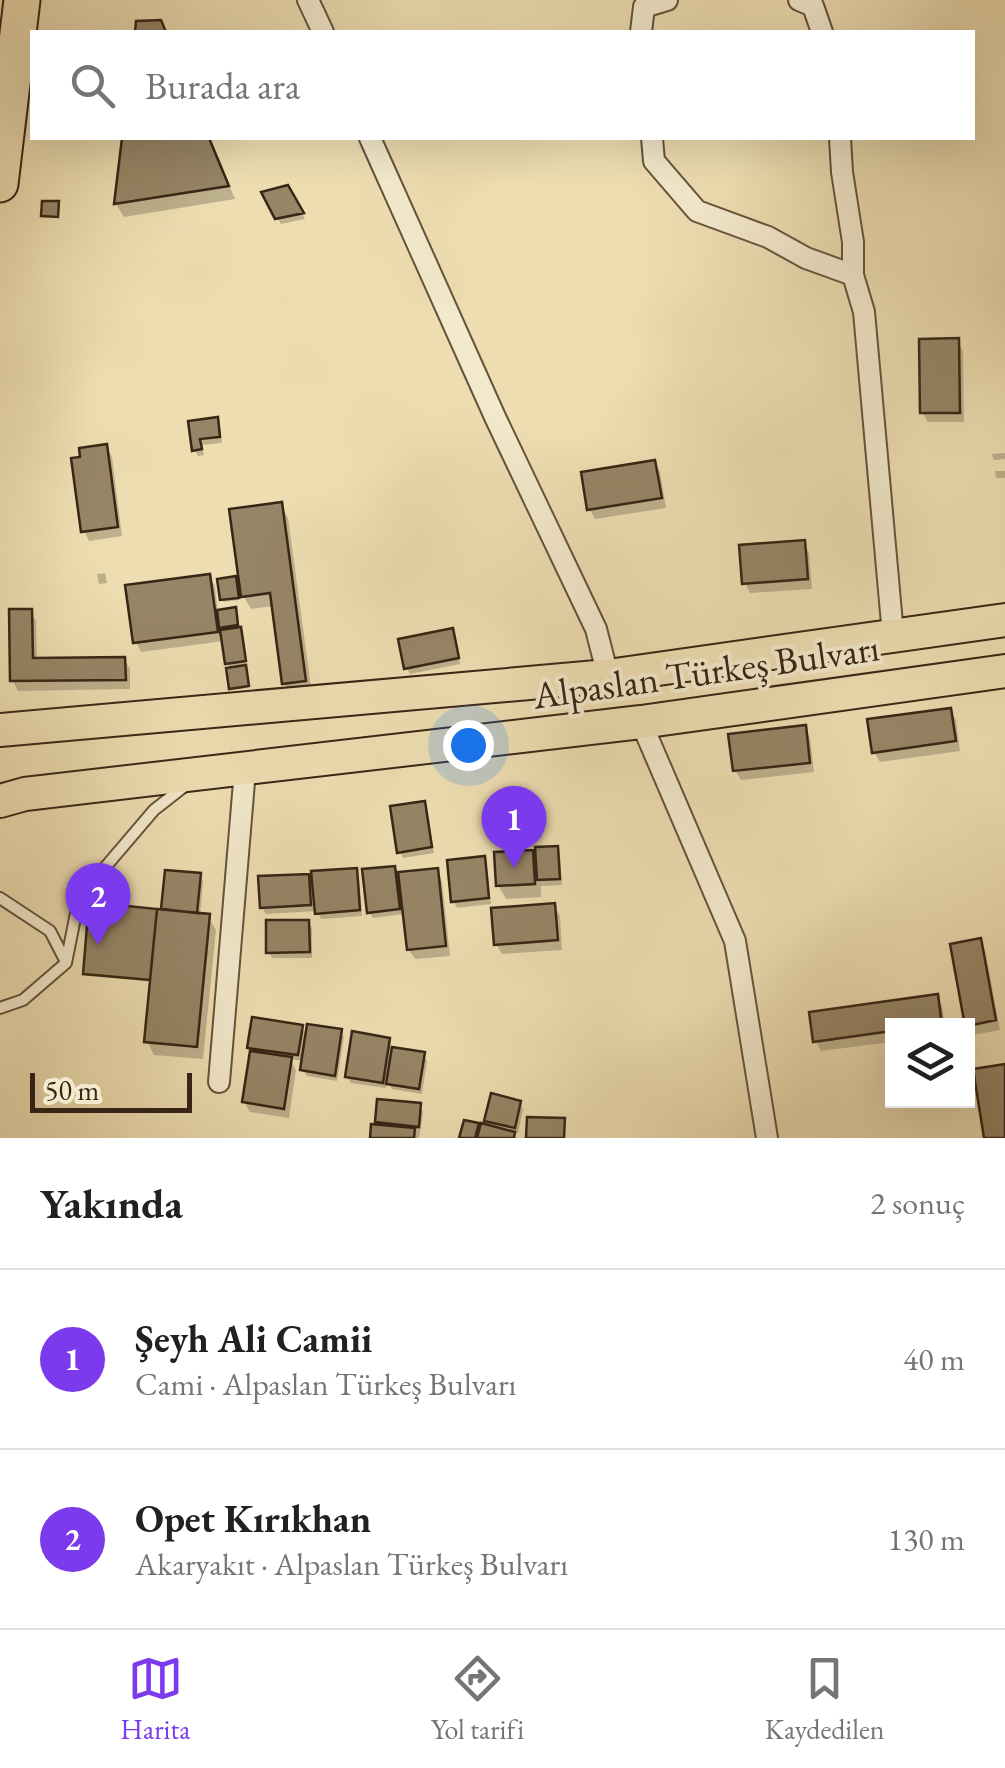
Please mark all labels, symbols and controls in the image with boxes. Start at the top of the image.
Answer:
search box [30,30,975,140]
icon: search [65,58,120,113]
text: Burada ara [145,61,300,110]
street label: Alpaslan Türkeş Bulvarı [529,622,882,720]
your location [443,720,494,771]
pin: 1 [482,786,546,868]
pin: 2 [66,862,130,945]
map controls [885,1018,975,1108]
button: layers [885,1018,975,1108]
scale bar [30,1068,192,1112]
text: 50 m [45,1072,99,1108]
text: Yakında [40,1176,183,1231]
text: 2 sonuç [870,1182,965,1224]
text: Şeyh Ali Camii [135,1314,372,1363]
text: 1 [64,1338,81,1380]
text: 40 m [903,1338,965,1380]
text: Cami · Alpaslan Türkeş Bulvarı [135,1363,516,1405]
text: Opet Kırıkhan [135,1494,371,1543]
text: 2 [64,1518,81,1560]
text: 130 m [888,1518,965,1560]
text: Akaryakıt · Alpaslan Türkeş Bulvarı [135,1543,568,1585]
tab: Harita [120,1651,190,1747]
tab: Yol tarifi [431,1651,524,1747]
tab: Kaydedilen [765,1651,885,1747]

